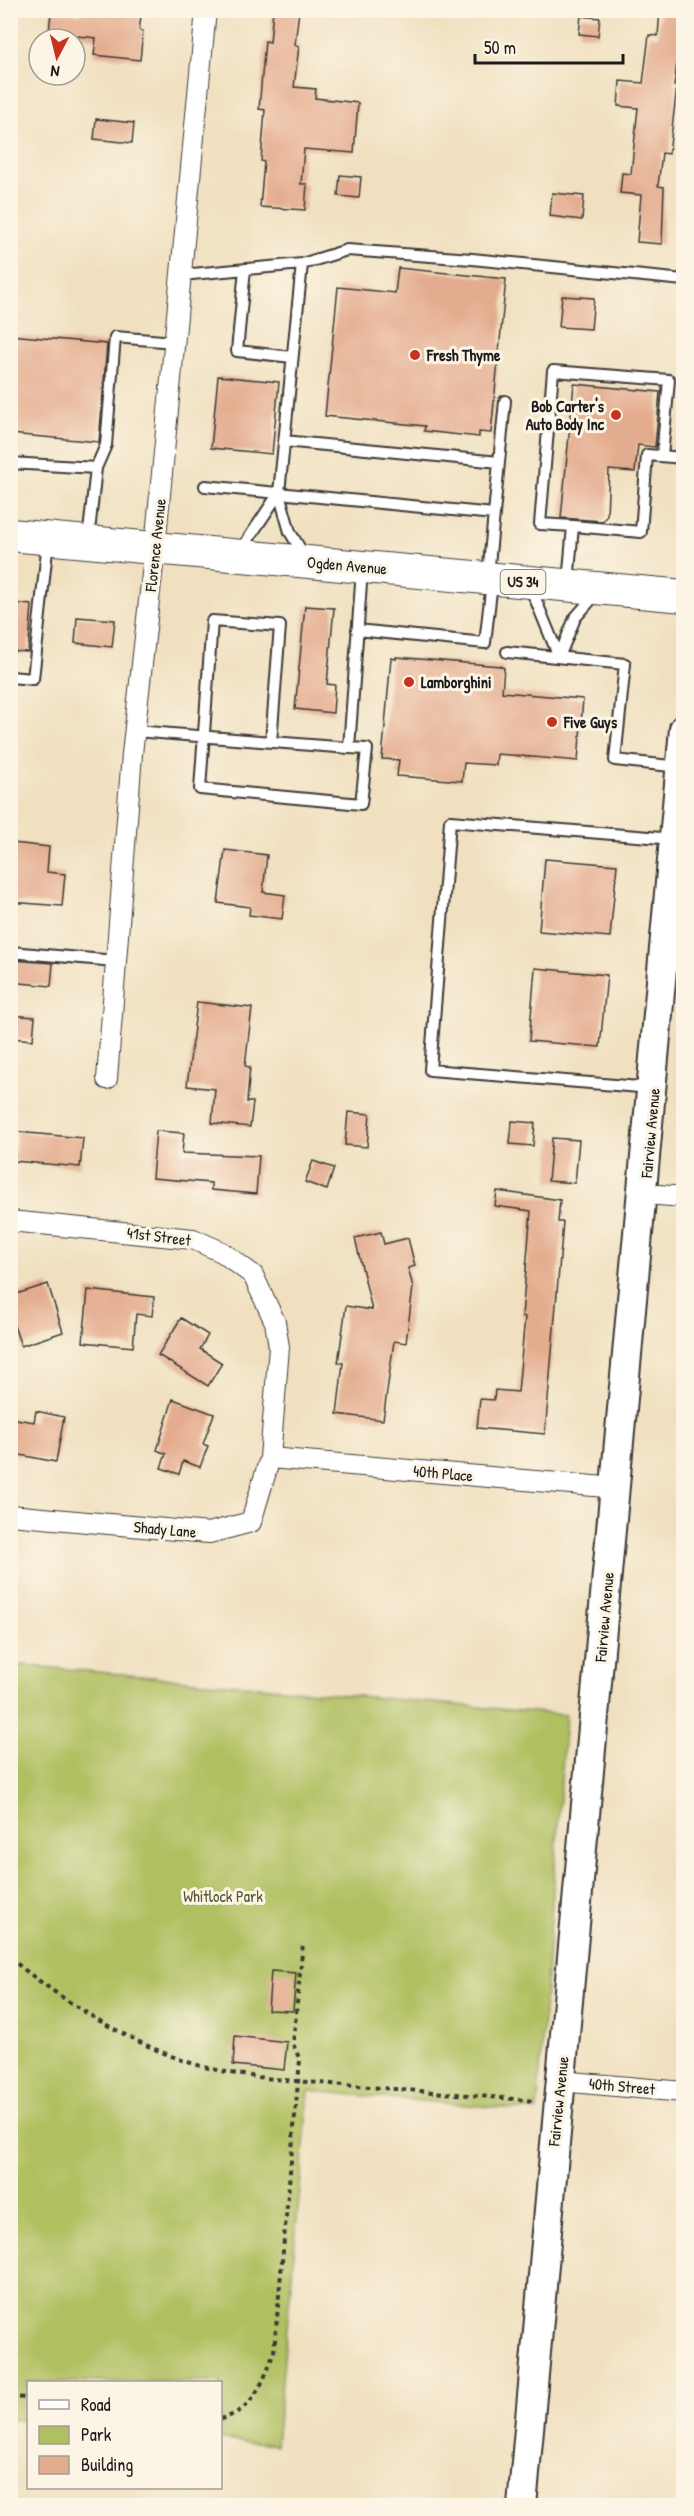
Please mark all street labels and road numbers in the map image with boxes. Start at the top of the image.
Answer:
street label: Florence Avenue [139,497,171,594]
street label: Ogden Avenue [306,551,388,580]
road number: US 34 [500,570,546,594]
street label: Fairview Avenue [635,1087,665,1180]
street label: 41st Street [126,1221,193,1251]
street label: 40th Place [412,1459,474,1487]
street label: Shady Lane [133,1515,198,1543]
street label: Fairview Avenue [589,1571,619,1664]
street label: Fairview Avenue [542,2054,574,2148]
street label: 40th Street [588,2072,656,2100]

